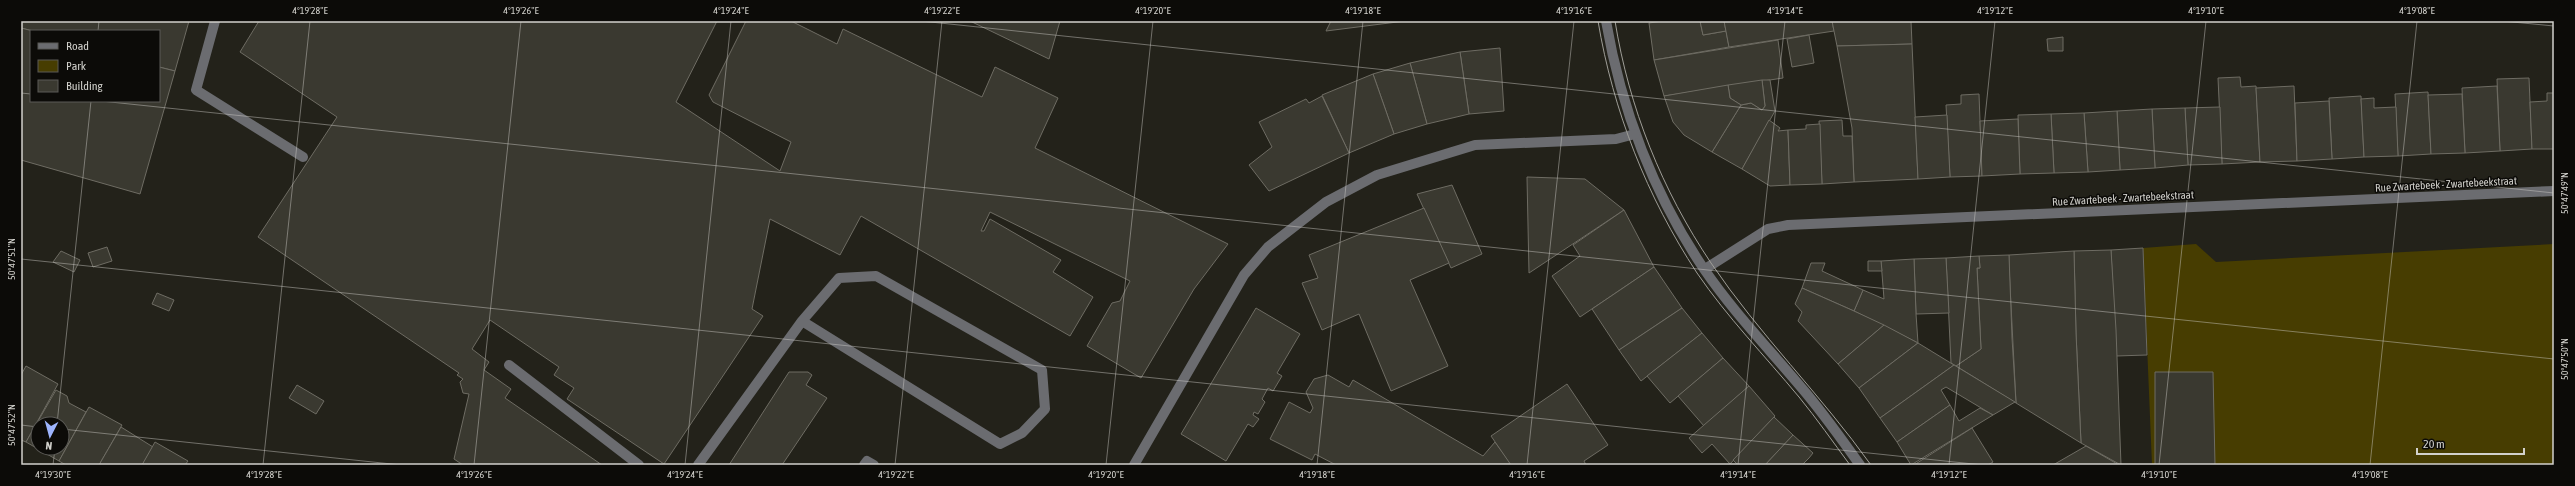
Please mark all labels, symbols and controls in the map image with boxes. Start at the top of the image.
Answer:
text: 4°19'28"E [292,5,328,16]
text: 4°19'26"E [503,5,539,16]
text: 4°19'24"E [713,5,749,16]
text: 4°19'22"E [924,5,960,16]
text: 4°19'20"E [1135,5,1171,16]
text: 4°19'18"E [1345,5,1381,16]
text: 4°19'16"E [1556,5,1592,16]
text: 4°19'14"E [1767,5,1803,16]
text: 4°19'12"E [1977,5,2013,16]
text: 4°19'10"E [2188,5,2224,16]
text: 4°19'08"E [2399,5,2435,16]
legend [30,30,160,102]
text: Road [66,39,89,53]
text: Park [66,59,87,73]
text: Building [66,79,104,93]
text: 50°47'49"N [2559,172,2570,214]
street label: Rue Zwartebeek - Zwartebeekstraat [2375,174,2517,194]
street label: Rue Zwartebeek - Zwartebeekstraat [2052,188,2194,208]
text: 50°47'51"N [6,238,17,280]
text: 50°47'50"N [2559,338,2570,380]
text: 50°47'52"N [6,404,17,446]
north arrow [30,416,70,456]
scale bar [2417,430,2524,456]
text: 20 m [2423,437,2445,451]
text: N [45,440,53,452]
text: 4°19'30"E [35,469,71,480]
text: 4°19'28"E [246,469,282,480]
text: 4°19'26"E [456,469,492,480]
text: 4°19'24"E [667,469,703,480]
text: 4°19'22"E [878,469,914,480]
text: 4°19'20"E [1088,469,1124,480]
text: 4°19'18"E [1299,469,1335,480]
text: 4°19'16"E [1509,469,1545,480]
text: 4°19'14"E [1720,469,1756,480]
text: 4°19'12"E [1931,469,1967,480]
text: 4°19'10"E [2141,469,2177,480]
text: 4°19'08"E [2352,469,2388,480]

